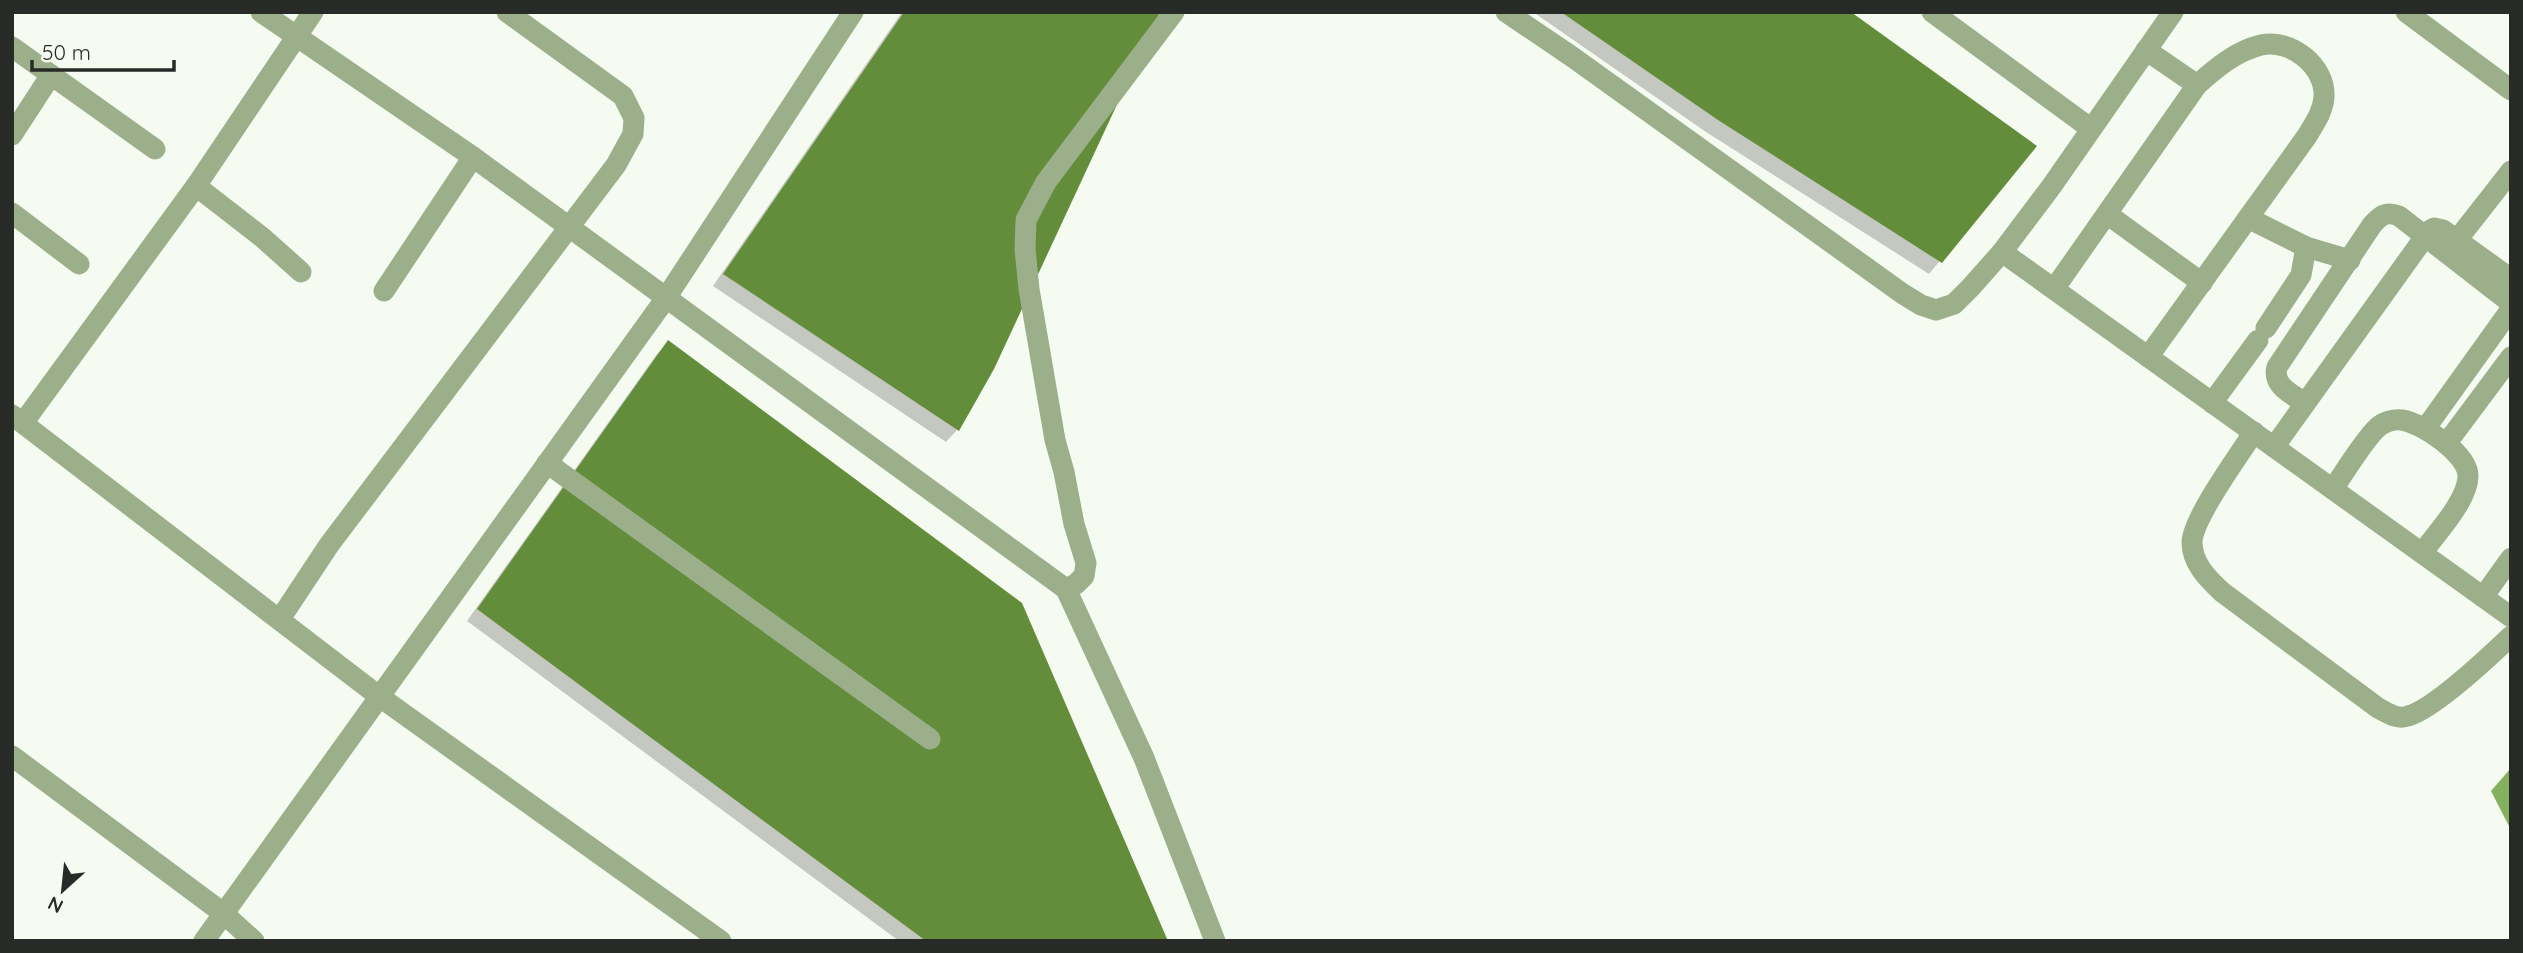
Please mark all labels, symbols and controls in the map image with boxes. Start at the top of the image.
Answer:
scale bar [32,28,173,72]
text: 50 m [42,39,91,65]
north arrow [28,855,98,925]
text: N [44,891,67,919]

